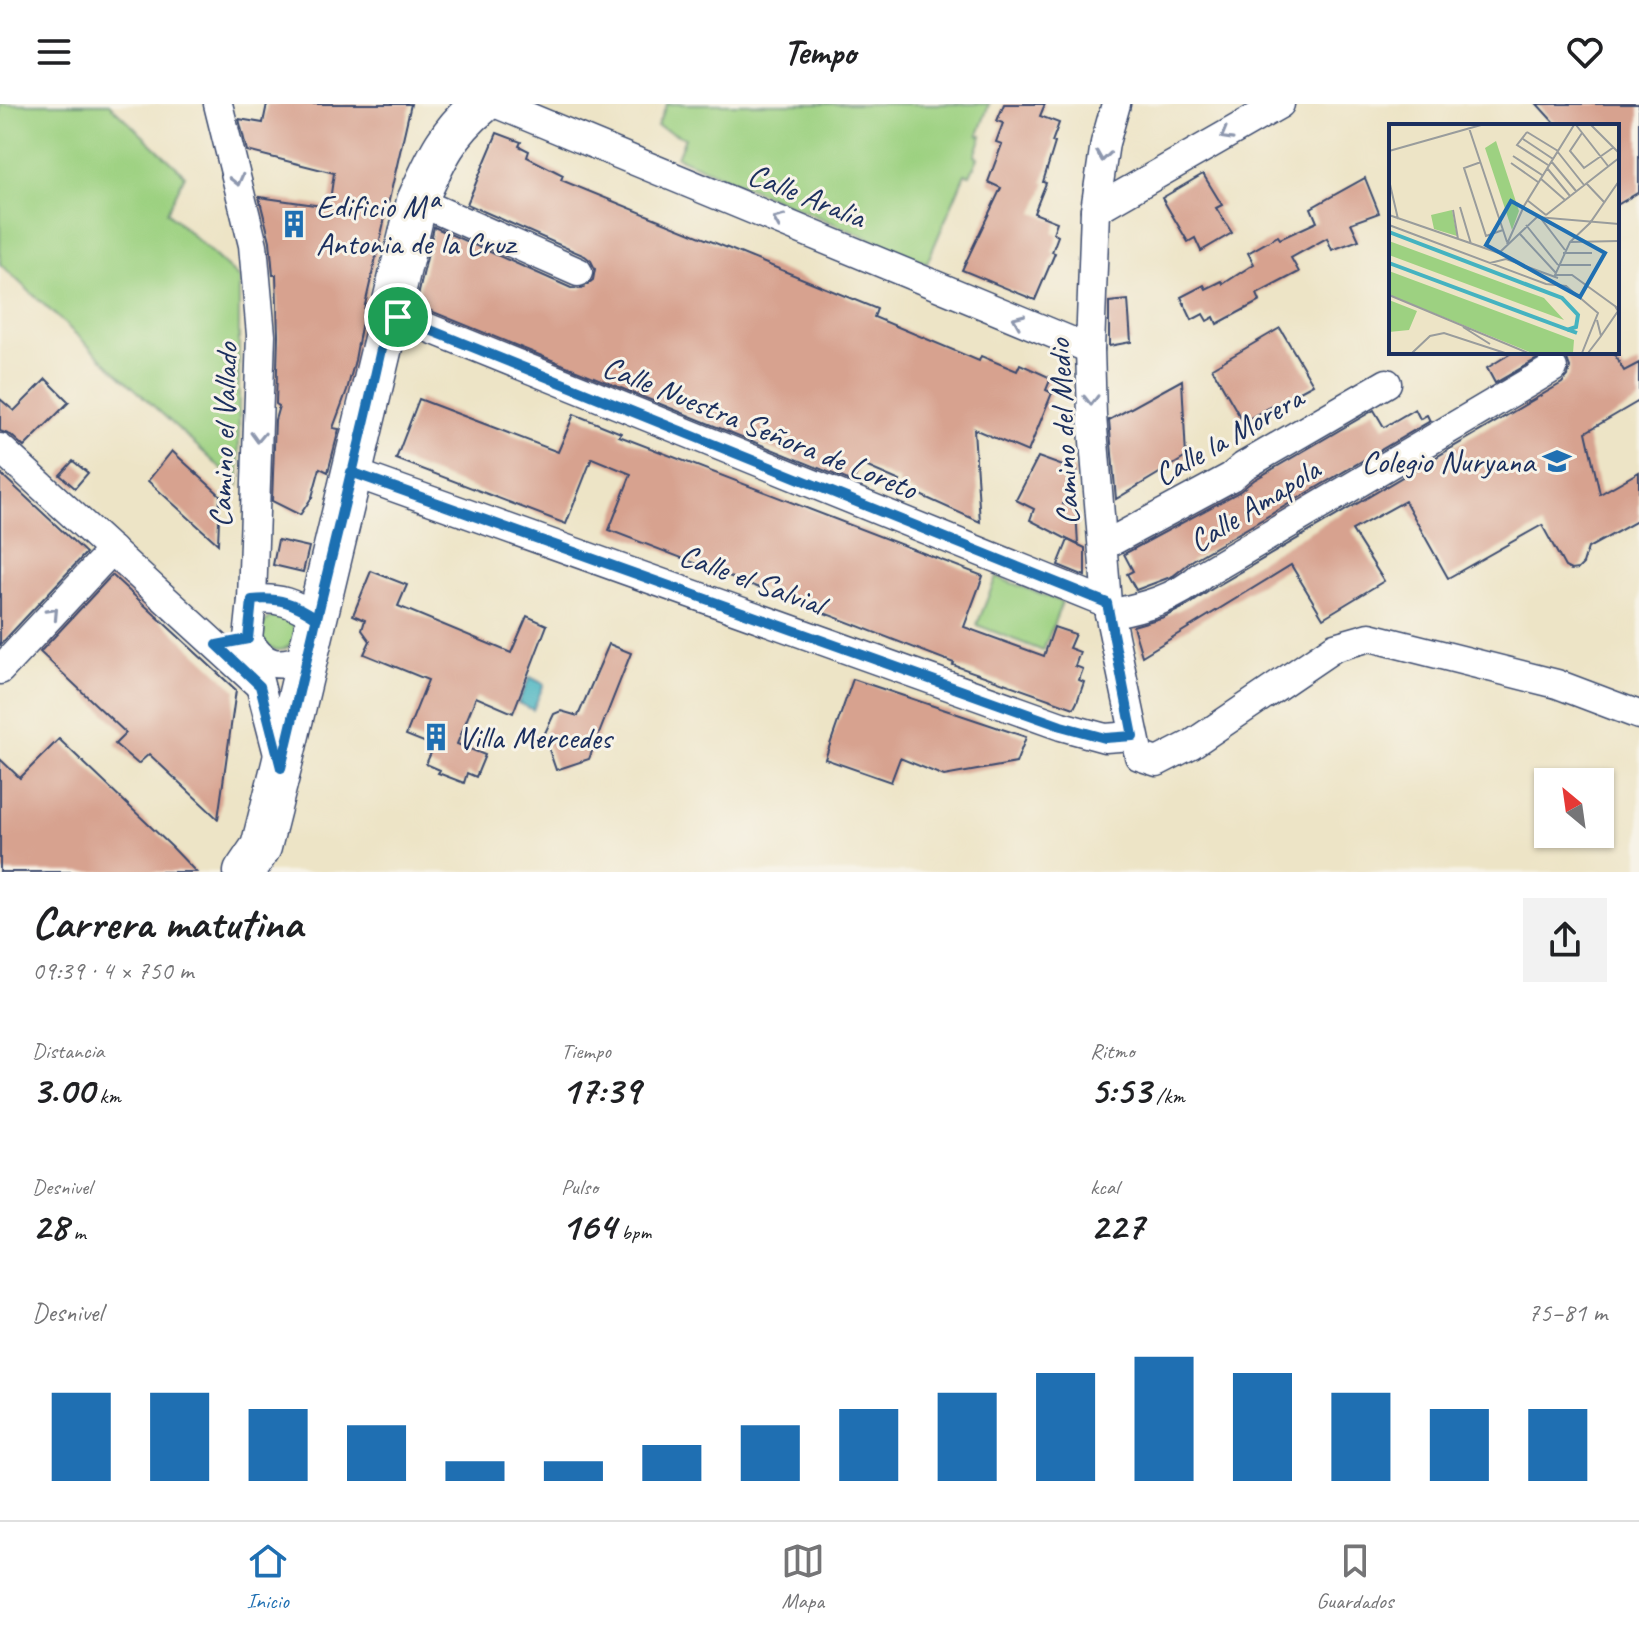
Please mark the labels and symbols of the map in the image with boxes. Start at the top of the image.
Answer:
inset map [1389,124,1619,354]
one-way arrow [1220,125,1235,141]
one-way arrow [1095,150,1112,163]
street label: Calle Aralia [742,153,874,238]
one-way arrow [228,172,245,186]
place label: Edificio Mª Antonia de la Cruz [316,186,518,264]
building icon: Edificio Mª Antonia de la Cruz [279,209,309,239]
one-way arrow [772,214,786,230]
pin [364,283,432,351]
one-way arrow [1012,313,1026,329]
street label: Camino del Medio [1038,336,1089,526]
street label: Camino el Vallado [200,340,247,528]
street label: Calle Nuestra Señora de Loreto [597,346,924,510]
street label: Calle la Morera [1146,376,1313,495]
one-way arrow [1083,394,1100,407]
one-way arrow [249,431,266,444]
place label: Colegio Nuryana [1361,441,1537,482]
school or university icon: Colegio Nuryana [1542,446,1572,476]
street label: Calle Amapola [1181,448,1329,562]
street label: Calle el Salvial [674,534,835,627]
one-way arrow [44,607,58,622]
place label: Villa Mercedes [458,717,615,758]
building icon: Villa Mercedes [421,722,451,752]
north arrow [1534,768,1614,848]

